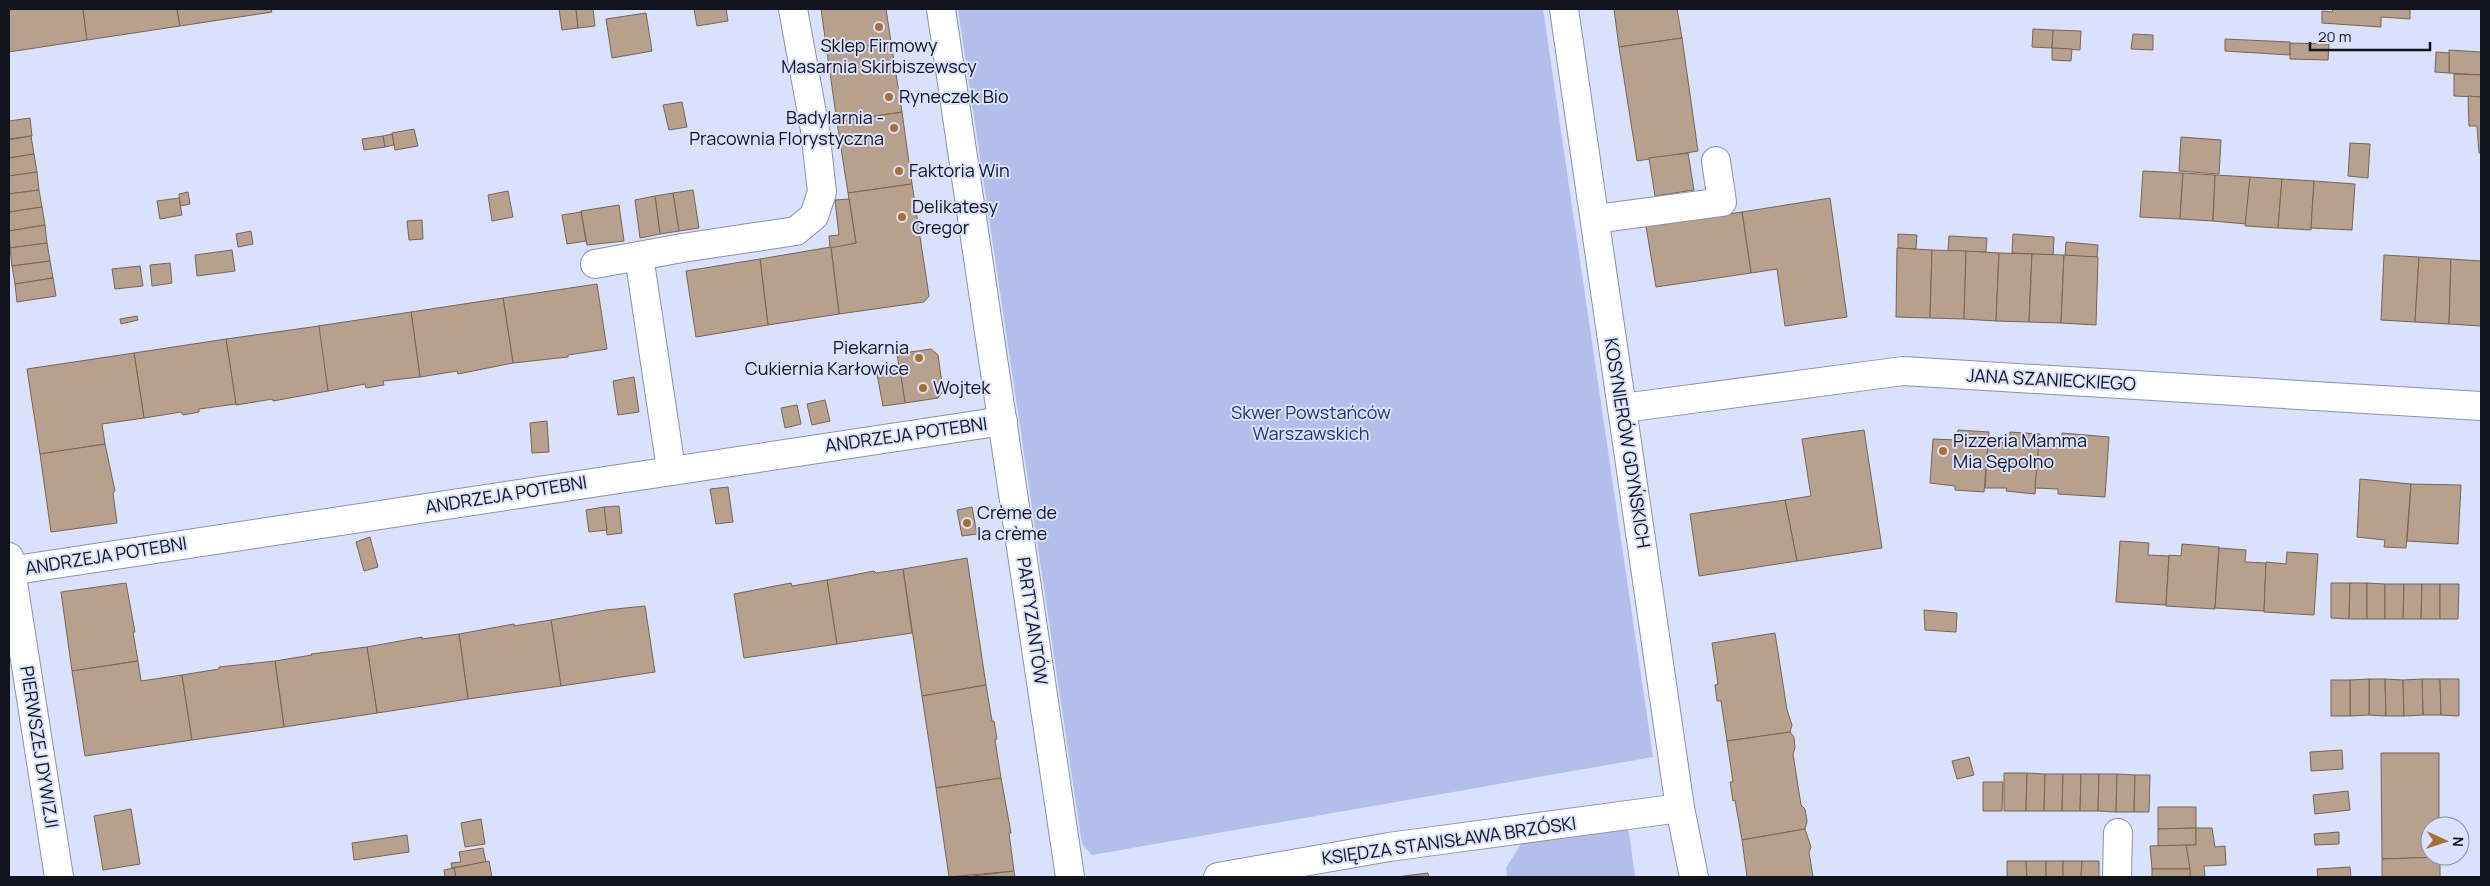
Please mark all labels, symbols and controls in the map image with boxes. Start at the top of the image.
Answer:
scale bar [2310,20,2430,52]
marker: Sklep Firmowy Masarnia Skirbiszewscy [873,21,885,33]
text: 20 m [2318,26,2351,47]
place label: Sklep Firmowy Masarnia Skirbiszewscy [781,33,977,78]
place label: Ryneczek Bio [899,84,1009,108]
marker: Ryneczek Bio [883,91,895,103]
place label: Badylarnia - Pracownia Florystyczna [689,105,884,150]
marker: Badylarnia - Pracownia Florystyczna [888,122,900,134]
place label: Faktoria Win [909,158,1010,182]
marker: Faktoria Win [893,165,905,177]
place label: Delikatesy Gregor [912,194,998,239]
marker: Delikatesy Gregor [896,211,908,223]
place label: Piekarnia Cukiernia Karłowice [745,335,909,380]
street label: KOSYNIERÓW GDYŃSKICH [1600,336,1656,550]
marker: Piekarnia Cukiernia Karłowice [913,352,925,364]
street label: JANA SZANIECKIEGO [1966,363,2136,395]
place label: Wojtek [933,375,991,399]
marker: Wojtek [917,382,929,394]
park label: Skwer Powstańców Warszawskich [1231,400,1391,445]
street label: ANDRZEJA POTEBNI [823,411,989,457]
place label: Pizzeria Mamma Mia Sępolno [1953,428,2087,473]
marker: Pizzeria Mamma Mia Sępolno [1937,445,1949,457]
street label: ANDRZEJA POTEBNI [423,469,588,519]
place label: Crème de la crème [977,500,1057,545]
marker: Crème de la crème [961,517,973,529]
street label: ANDRZEJA POTEBNI [23,530,188,580]
street label: PARTYZANTÓW [1012,555,1054,686]
street label: PIERWSZEJ DYWIZJI [15,664,65,830]
street label: KSIĘDZA STANISŁAWA BRZÓSKI [1320,810,1578,870]
north arrow [2420,816,2470,866]
text: N [2449,836,2468,847]

